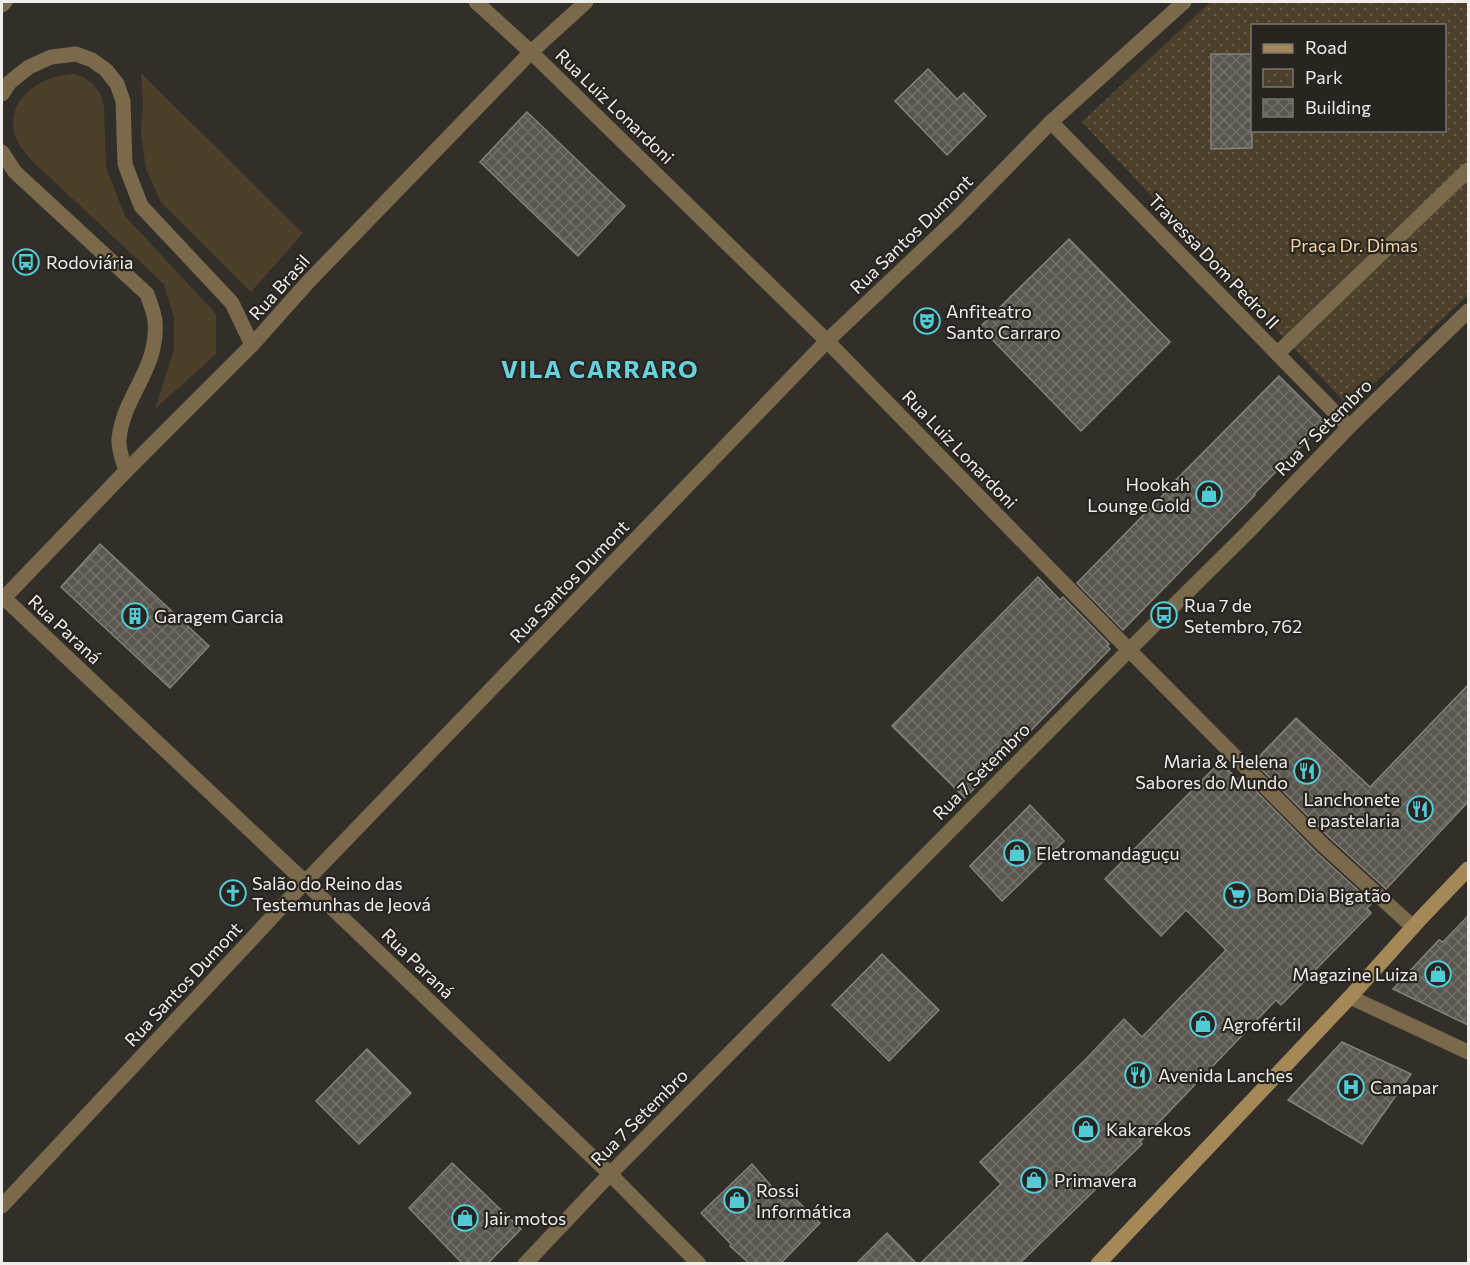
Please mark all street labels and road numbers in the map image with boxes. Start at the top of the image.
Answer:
street label: Rua Luiz Lonardoni [551,44,679,168]
street label: Rua Santos Dumont [845,170,977,298]
street label: Travessa Dom Pedro II [1144,189,1284,333]
street label: Rua Brasil [244,250,314,324]
street label: Rua 7 Setembro [1270,374,1376,480]
street label: Rua Luiz Lonardoni [898,385,1022,513]
street label: Rua Santos Dumont [505,515,633,647]
street label: Rua Paraná [24,590,106,668]
street label: Rua 7 Setembro [928,718,1034,824]
street label: Rua Santos Dumont [120,917,246,1051]
street label: Rua Paraná [377,923,459,1003]
street label: Rua 7 Setembro [586,1064,692,1170]

